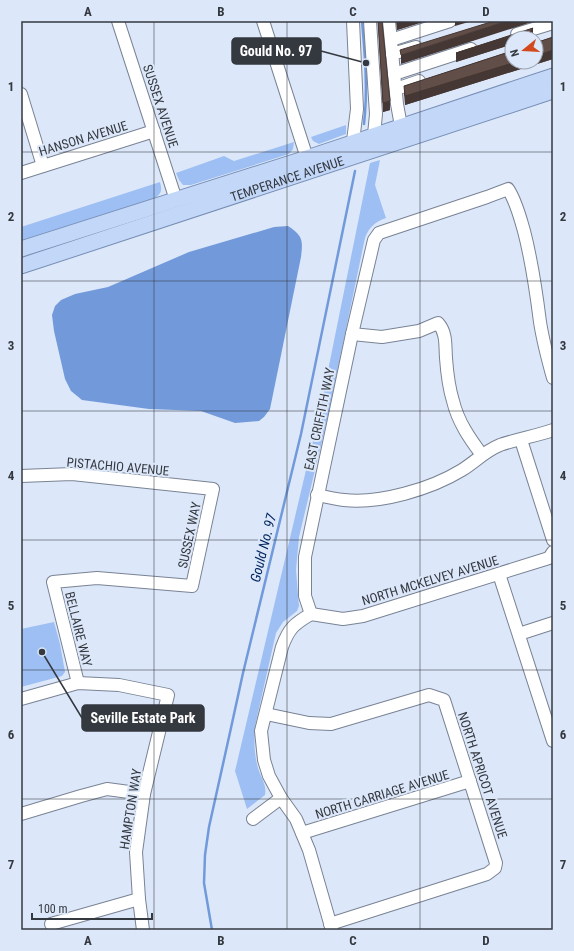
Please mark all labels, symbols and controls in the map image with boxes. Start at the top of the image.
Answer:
text: A [84,4,92,19]
text: B [217,4,225,19]
text: C [349,4,357,19]
text: D [482,4,490,19]
north arrow [504,30,544,70]
callout: Gould No. 97 [232,38,321,64]
text: Gould No. 97 [240,43,312,59]
text: N [508,47,522,58]
street label: SUSSEX AVENUE [140,63,181,150]
text: 1 [8,79,14,94]
text: 1 [560,79,566,94]
street label: HANSON AVENUE [37,118,129,159]
street label: TEMPERANCE AVENUE [228,153,346,205]
text: 2 [8,209,15,224]
text: 2 [560,209,567,224]
text: 3 [8,338,14,353]
text: 3 [560,338,566,353]
street label: EAST CRIFFITH WAY [301,366,338,472]
street label: PISTACHIO AVENUE [66,455,170,478]
text: 4 [8,468,15,483]
text: 4 [560,468,567,483]
street label: SUSSEX WAY [175,500,204,570]
water label: Gould No. 97 [247,511,280,584]
street label: NORTH MCKELVEY AVENUE [360,553,500,608]
street label: BELLAIRE WAY [62,590,95,668]
text: 5 [8,598,15,613]
text: 5 [560,598,567,613]
callout: Seville Estate Park [82,705,204,731]
text: Seville Estate Park [90,710,196,726]
street label: NORTH APRICOT AVENUE [455,710,510,840]
text: 6 [8,727,15,742]
text: 6 [560,727,567,742]
street label: HAMPTON WAY [117,767,144,850]
street label: NORTH CARRIAGE AVENUE [313,767,451,822]
text: 7 [8,857,15,872]
text: 7 [560,857,567,872]
scale bar [32,895,152,921]
text: 100 m [38,902,68,916]
text: A [84,933,92,948]
text: B [217,933,225,948]
text: C [349,933,357,948]
text: D [482,933,490,948]

